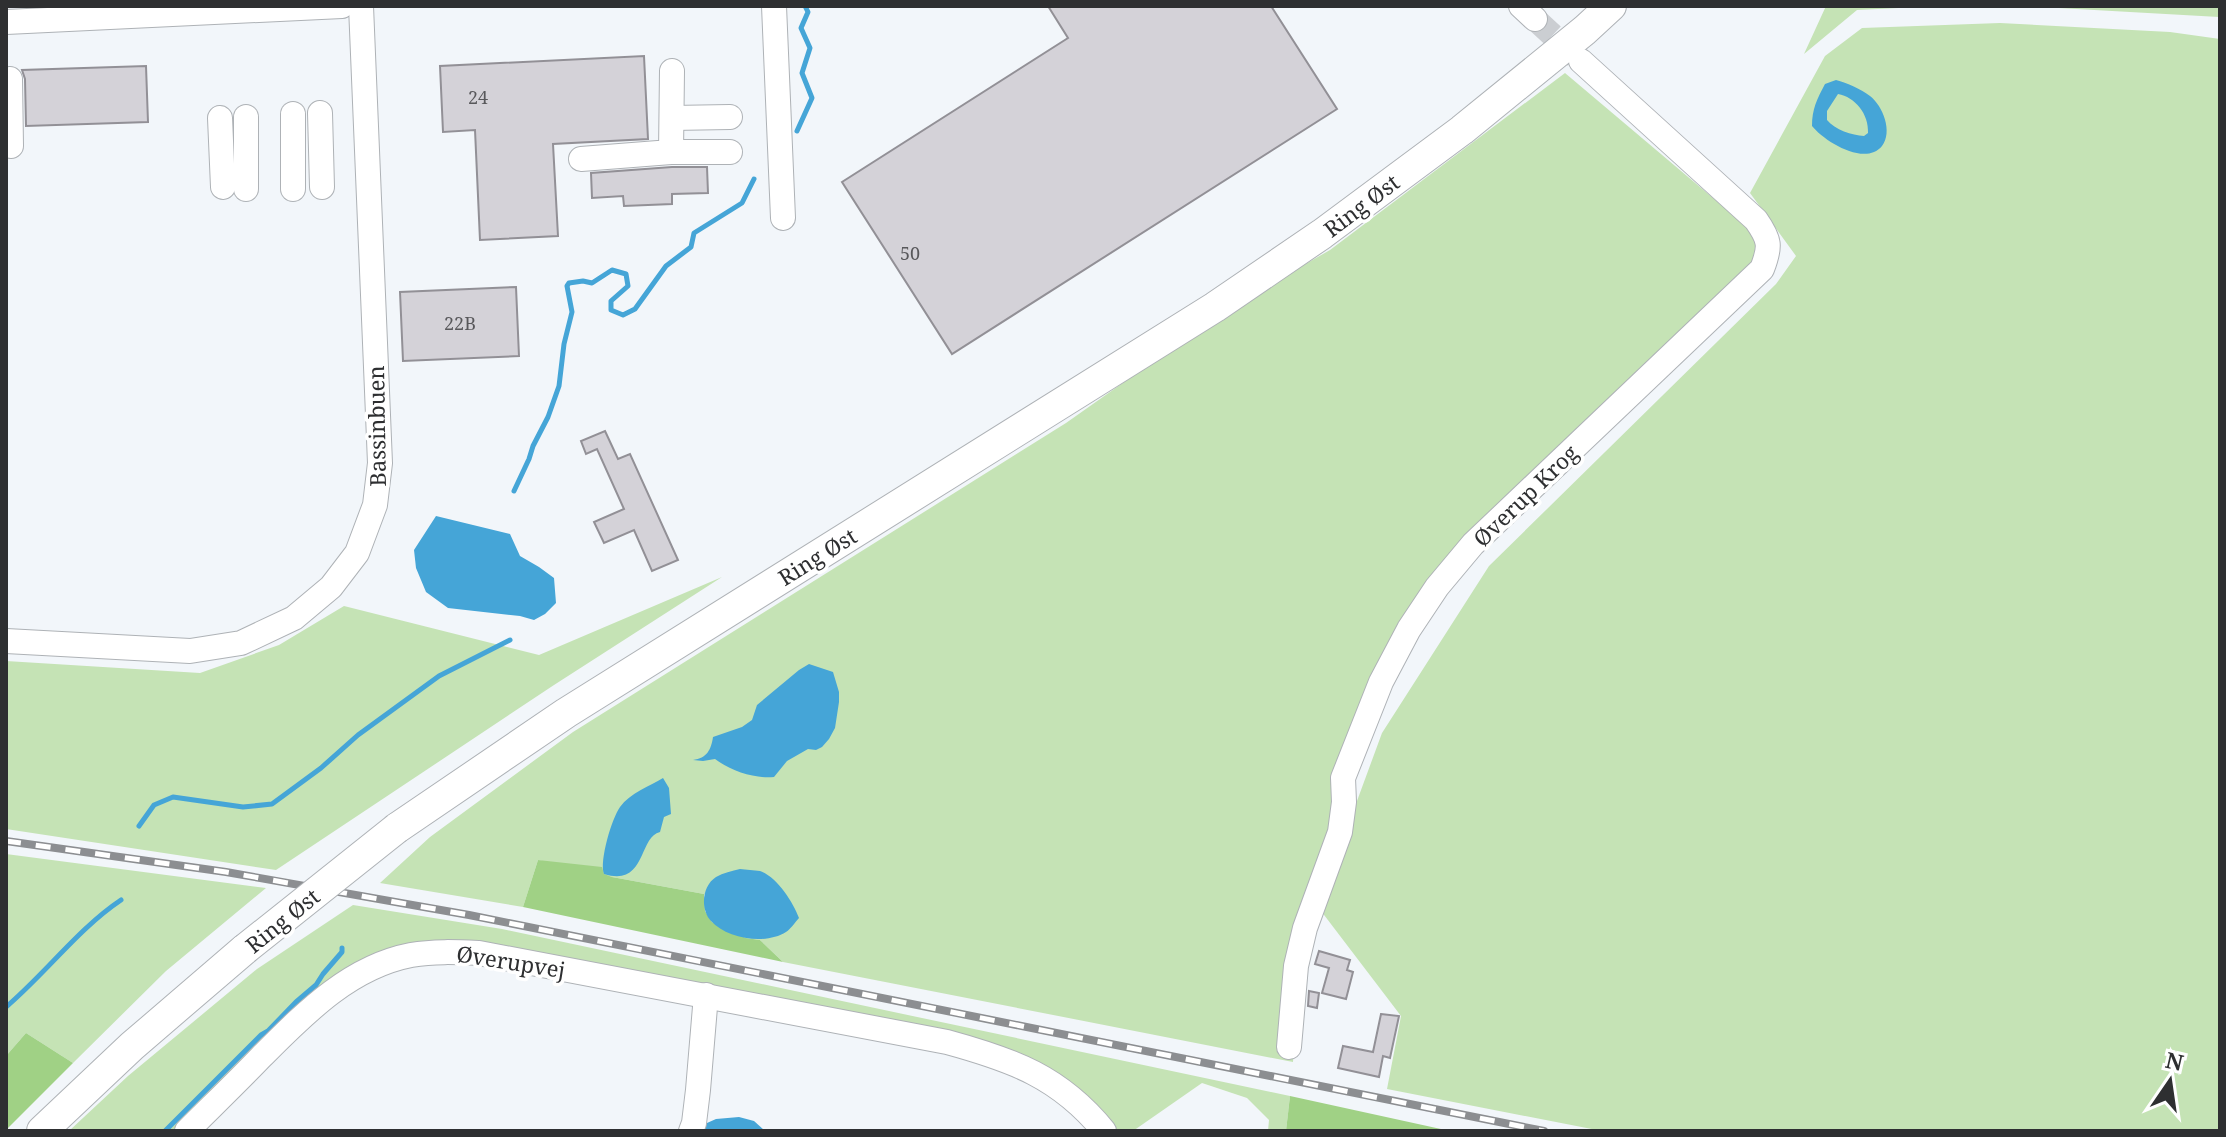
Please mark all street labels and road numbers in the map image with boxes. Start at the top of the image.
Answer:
street label: Ring Øst [1317,167,1405,243]
street label: Bassinbuen [360,365,392,487]
street label: Øverup Krog [1466,437,1584,553]
street label: Ring Øst [772,520,862,592]
street label: Ring Øst [239,881,326,959]
street label: Øverupvej [454,938,568,984]

